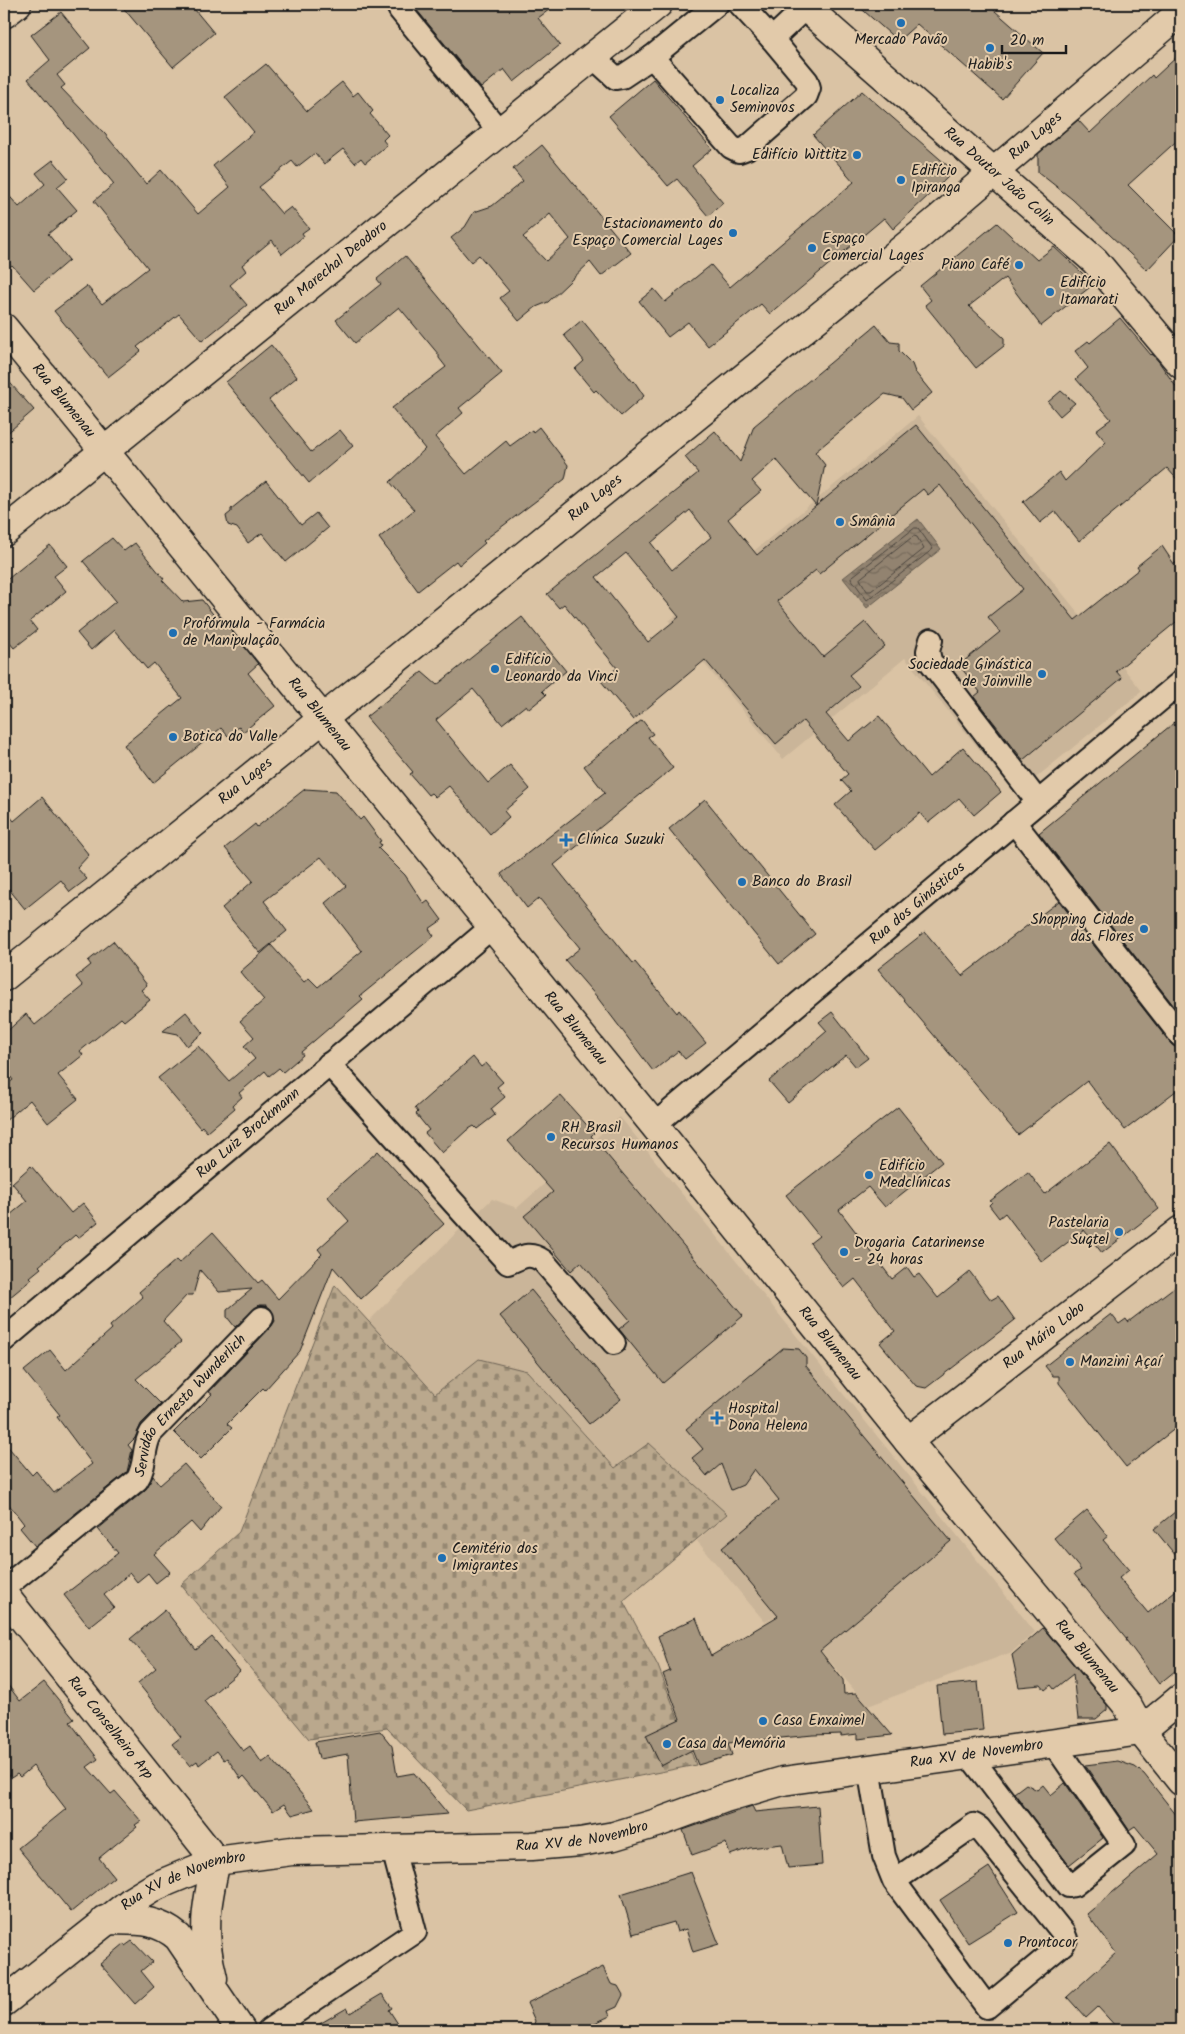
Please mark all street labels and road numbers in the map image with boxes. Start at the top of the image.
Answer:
street label: Rua Lages [1003,106,1069,166]
street label: Rua Doutor João Colin [938,121,1060,232]
street label: Rua Marechal Deodoro [269,215,393,322]
street label: Rua Blumenau [26,358,101,443]
street label: Rua Lages [563,468,628,528]
street label: Rua Blumenau [281,672,357,757]
street label: Rua Lages [213,751,279,811]
street label: Rua dos Ginásticos [864,856,971,951]
street label: Rua Blumenau [537,986,613,1071]
street label: Rua Luiz Brockmann [191,1082,306,1185]
street label: Rua Mário Lobo [998,1296,1091,1376]
street label: Rua Blumenau [792,1301,867,1386]
street label: Servidão Ernesto Wunderlich [128,1329,252,1481]
street label: Rua Blumenau [1049,1614,1125,1699]
street label: Rua Conselheiro Arp [61,1671,159,1785]
street label: Rua XV de Novembro [908,1733,1045,1775]
street label: Rua XV de Novembro [515,1814,652,1858]
street label: Rua XV de Novembro [116,1845,247,1917]

